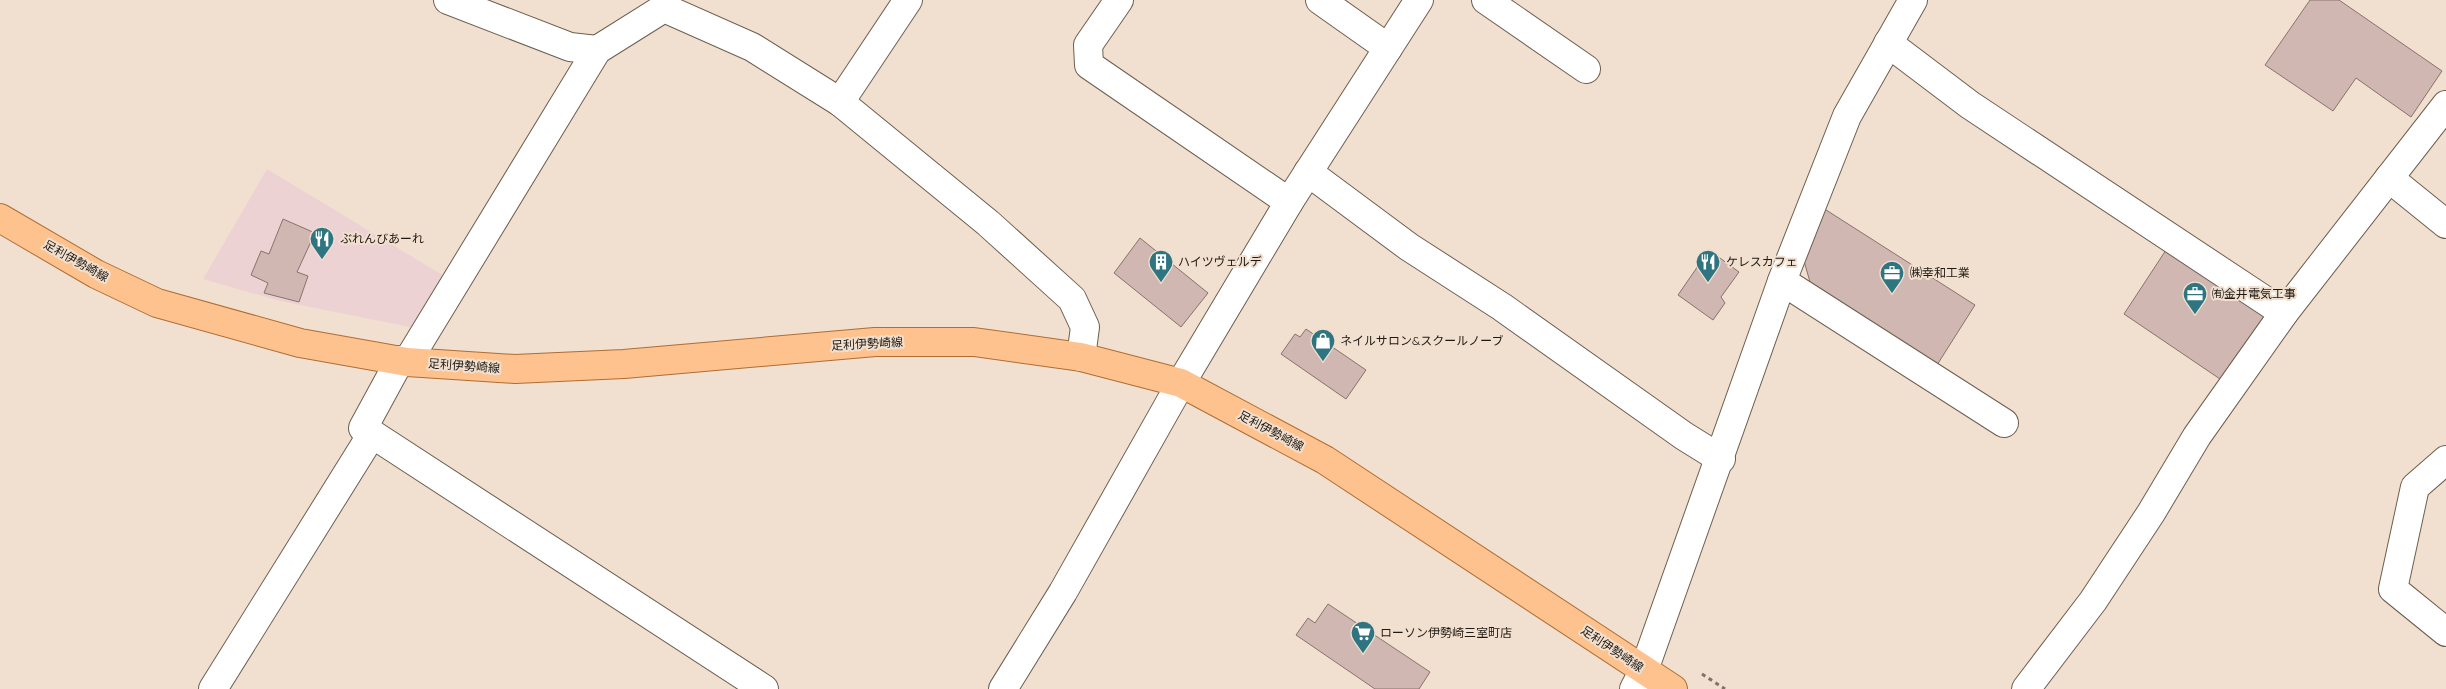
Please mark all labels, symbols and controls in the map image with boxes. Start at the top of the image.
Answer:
restaurant icon: ぶれんびあーれ [309,226,335,260]
place label: ぶれんびあーれ [340,231,424,246]
street label: 足利伊勢崎線 [41,237,111,285]
building icon: ハイツヴェルデ [1148,249,1174,283]
restaurant icon: ケレスカフェ [1695,249,1721,283]
place label: ハイツヴェルデ [1178,254,1262,269]
place label: ケレスカフェ [1726,254,1798,269]
office icon: ㈱幸和工業 [1879,260,1905,294]
place label: ㈱幸和工業 [1910,265,1970,280]
office icon: ㈲金井電気工事 [2182,281,2208,315]
place label: ㈲金井電気工事 [2212,286,2296,301]
shop icon: ネイルサロン&スクールノーブ [1310,328,1336,362]
place label: ネイルサロン&スクールノーブ [1340,333,1503,348]
street label: 足利伊勢崎線 [831,334,903,353]
street label: 足利伊勢崎線 [428,356,500,375]
street label: 足利伊勢崎線 [1236,407,1307,454]
supermarket icon: ローソン伊勢崎三室町店 [1350,620,1376,654]
street label: 足利伊勢崎線 [1578,622,1646,675]
place label: ローソン伊勢崎三室町店 [1380,625,1512,640]

